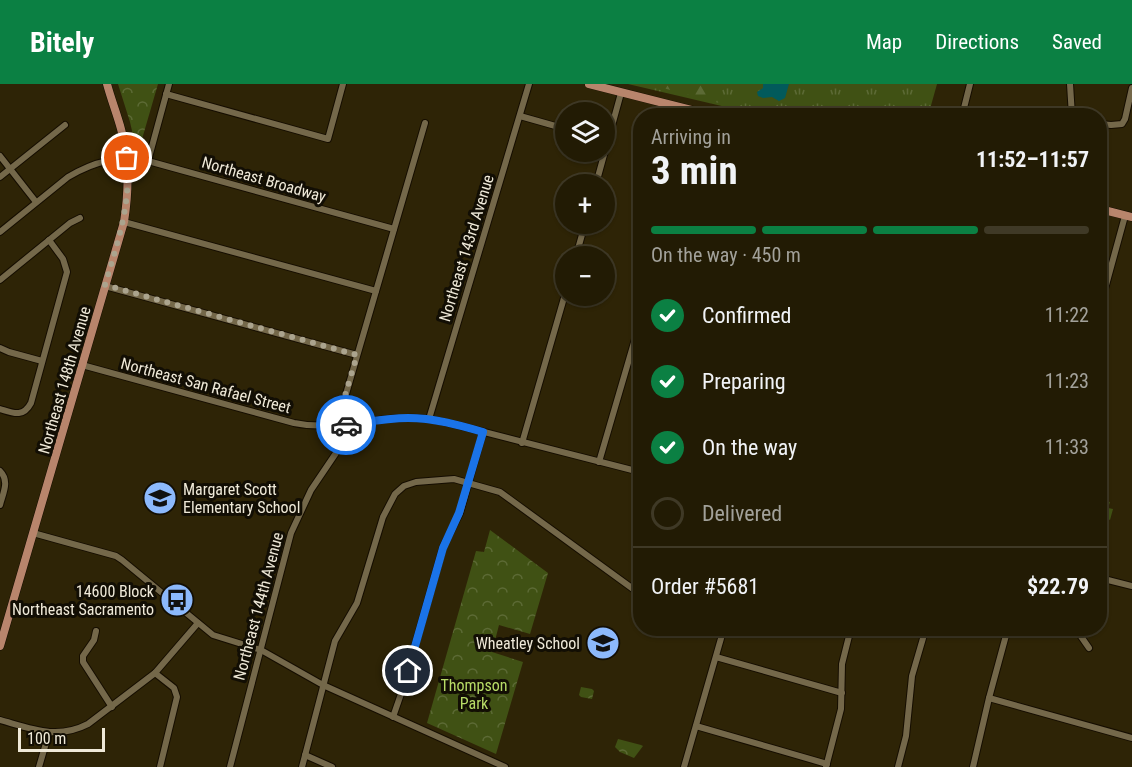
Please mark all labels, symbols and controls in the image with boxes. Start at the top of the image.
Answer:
text: Bitely [30,26,94,59]
text: Map [866,30,902,54]
text: Directions [935,30,1019,54]
text: Saved [1052,30,1102,54]
map controls [555,102,615,306]
button: layers [555,102,615,162]
text: Arriving in [651,125,731,149]
pin [101,132,152,183]
icon: bag [110,141,143,174]
text: 11:52–11:57 [976,147,1089,172]
text: 3 min [651,148,738,194]
street label: Northeast Broadway [200,153,328,206]
street label: Northeast 143rd Avenue [435,172,498,324]
button: + [555,174,615,234]
text: On the way · 450 m [651,243,801,267]
button: − [555,246,615,306]
icon: check [651,299,684,332]
text: Confirmed [702,303,791,328]
text: 11:22 [1045,303,1089,327]
street label: Northeast 148th Avenue [34,304,95,456]
street label: Northeast San Rafael Street [119,354,293,417]
icon: check [651,365,684,398]
text: Preparing [702,369,786,394]
text: 11:23 [1045,369,1089,393]
courier [316,395,376,455]
icon: car [330,409,363,442]
icon: check [651,431,684,464]
text: On the way [702,435,797,460]
text: 11:33 [1045,435,1089,459]
school or university icon: Margaret Scott Elementary School [142,480,178,516]
place label: Margaret Scott Elementary School [183,480,300,517]
text: Delivered [702,501,782,526]
street label: Northeast 144th Avenue [230,530,287,682]
text: Order #5681 [651,574,759,599]
text: $22.79 [1027,574,1089,599]
place label: 14600 Block Northeast Sacramento [12,582,155,619]
bus stop icon: 14600 Block Northeast Sacramento [159,582,195,618]
school or university icon: Wheatley School [585,625,621,661]
place label: Wheatley School [476,634,580,653]
pin [382,645,433,696]
icon: home [391,654,424,687]
park label: Thompson Park [440,676,508,713]
scale bar [18,725,105,752]
text: 100 m [27,729,66,748]

